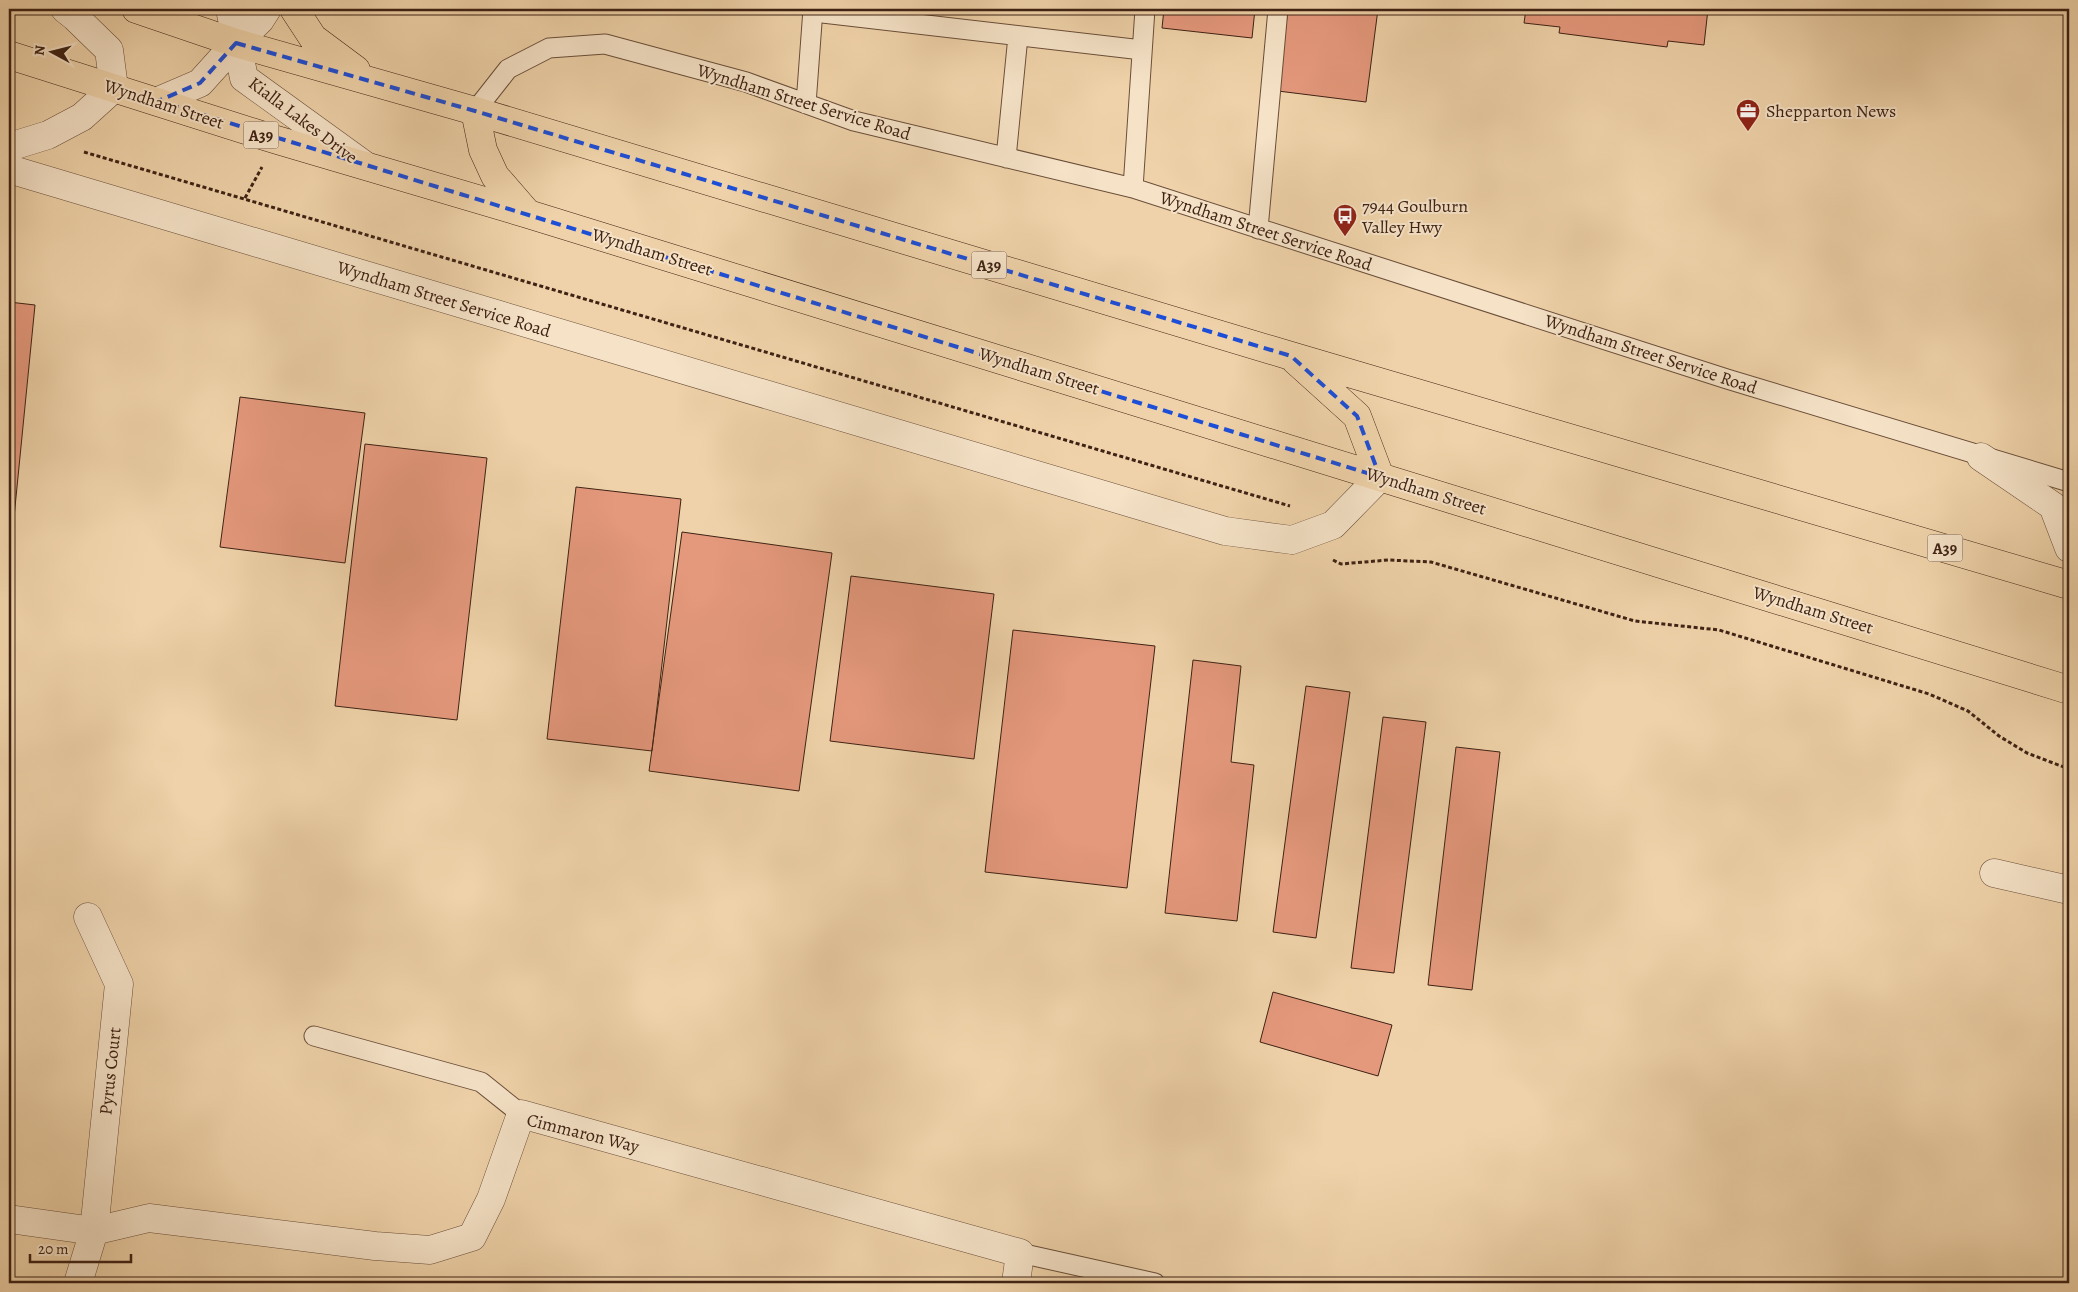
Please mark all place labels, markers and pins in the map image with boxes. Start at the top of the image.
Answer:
office icon: Shepparton News [1735,98,1761,132]
place label: Shepparton News [1766,99,1896,123]
place label: 7944 Goulburn Valley Hwy [1361,194,1468,239]
bus stop icon: 7944 Goulburn Valley Hwy [1332,203,1358,237]

